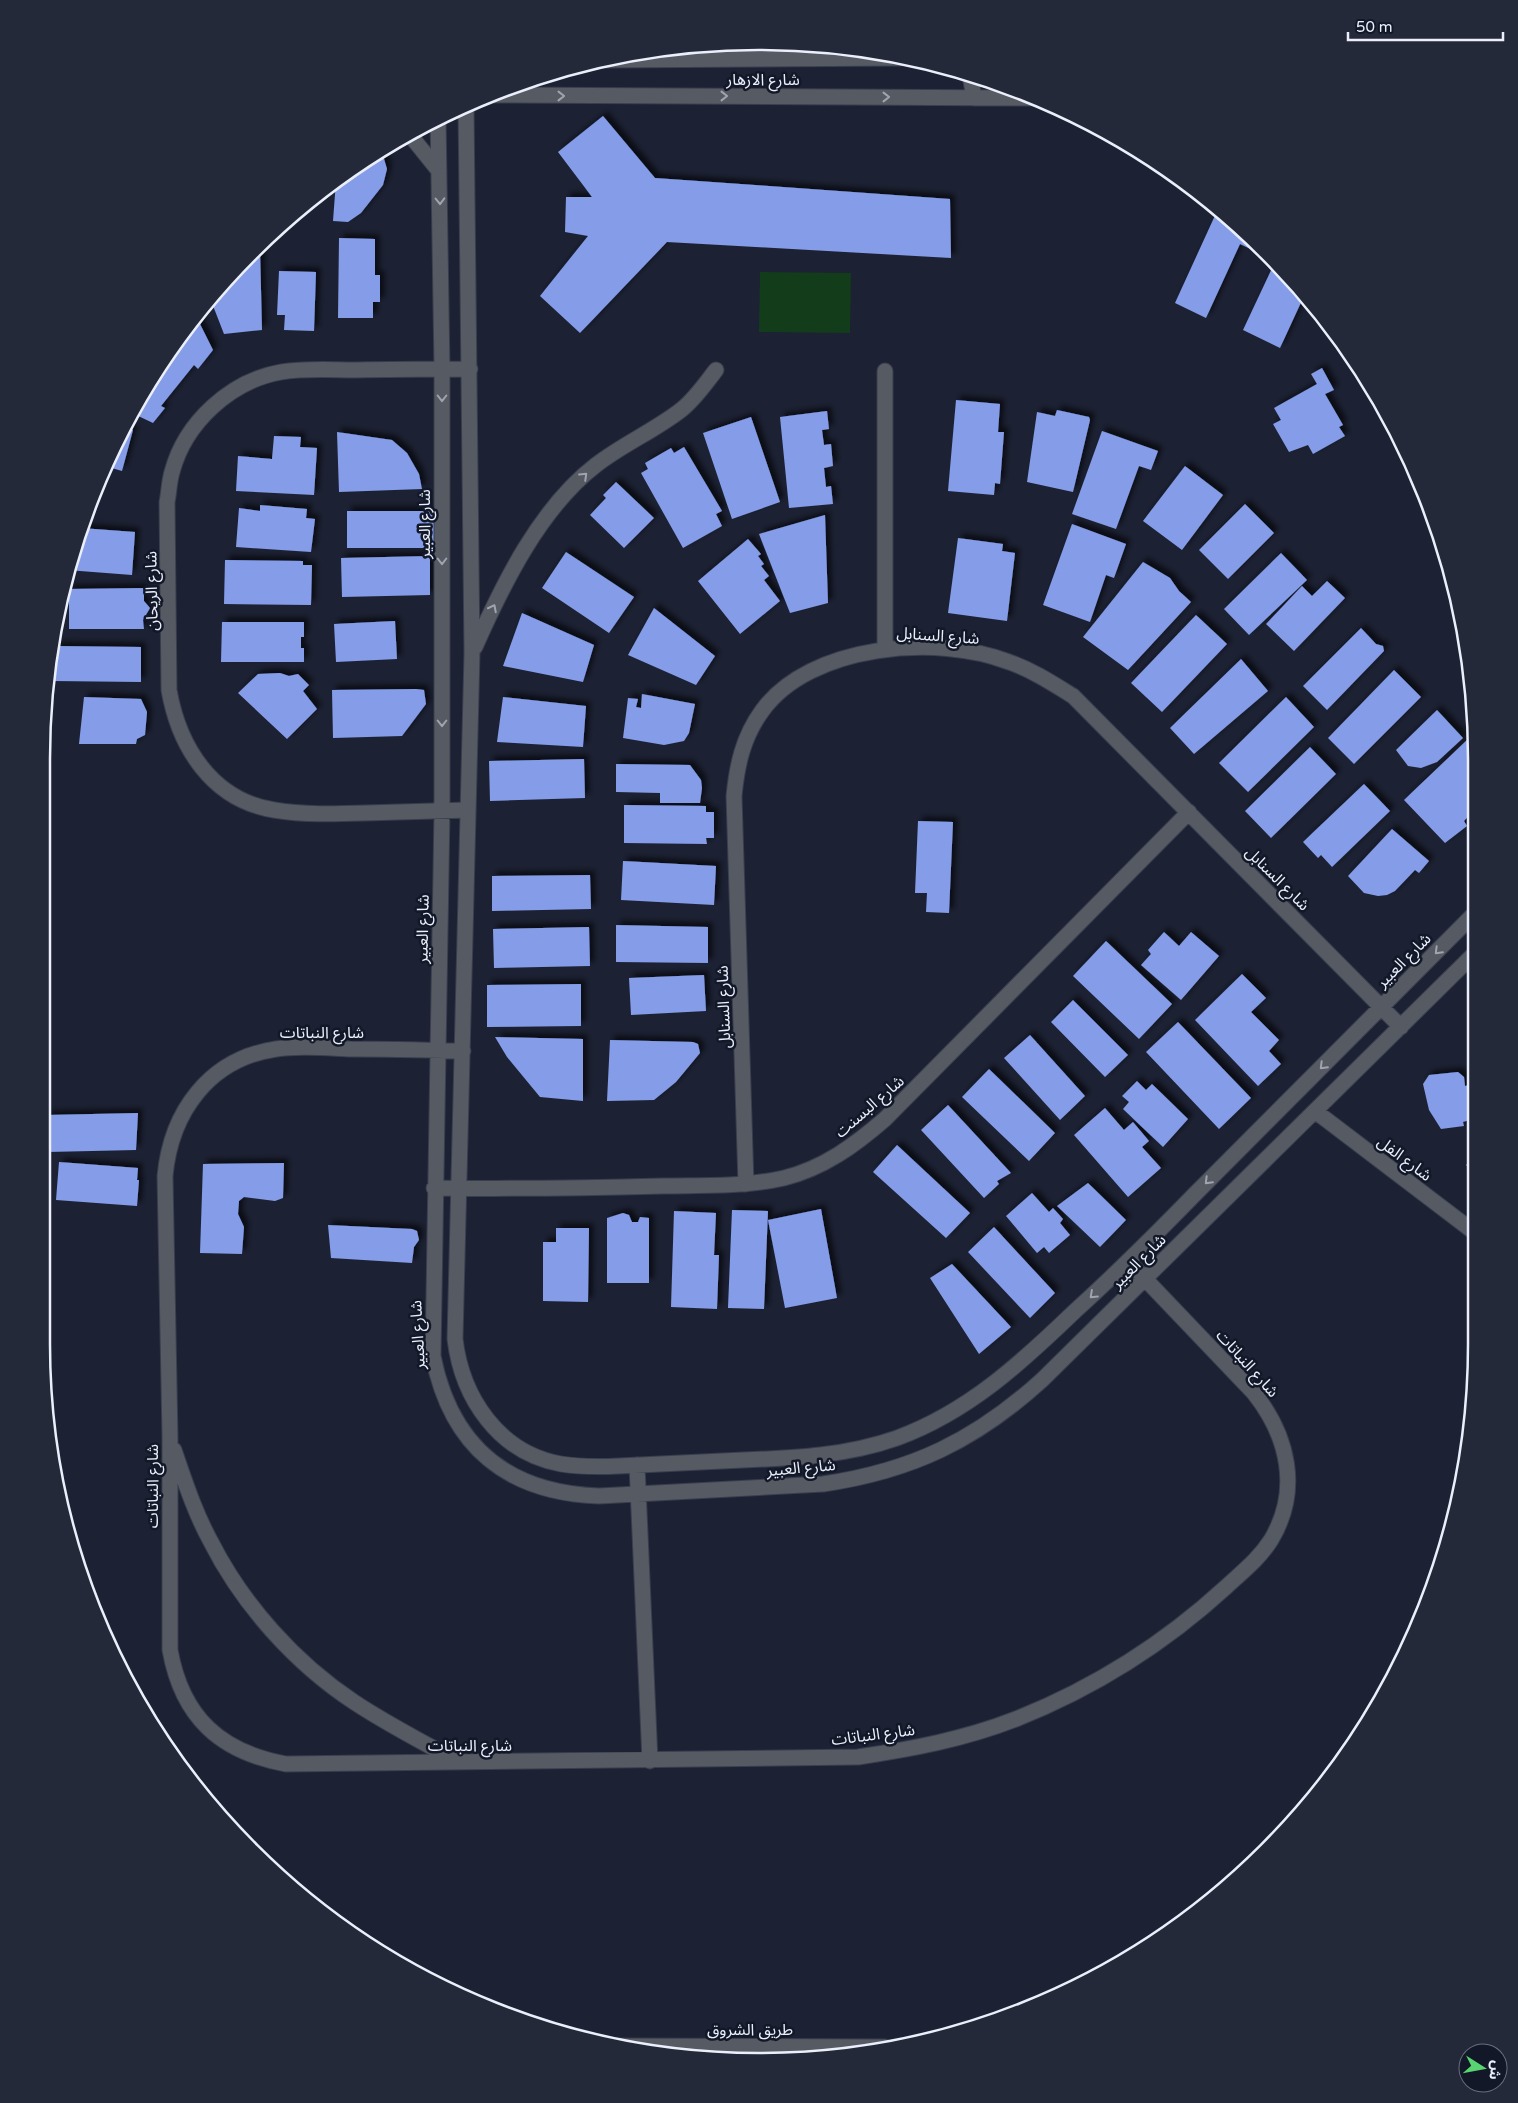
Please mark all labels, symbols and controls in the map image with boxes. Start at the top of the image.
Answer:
scale bar [1348,10,1503,42]
text: 50 m [1356,18,1393,36]
street label: شارع الازهار [725,70,800,92]
one-way arrow [558,91,565,101]
one-way arrow [720,91,728,101]
one-way arrow [882,92,890,102]
one-way arrow [435,198,445,205]
one-way arrow [437,395,447,403]
one-way arrow [579,473,588,482]
street label: شارع العبير [415,489,437,560]
street label: شارع الريحان [141,551,165,631]
one-way arrow [437,558,447,565]
one-way arrow [487,605,497,614]
street label: شارع السنابل [896,623,980,651]
one-way arrow [437,720,447,728]
street label: شارع السنابل [1239,842,1314,917]
street label: شارع العبير [412,894,436,965]
street label: شارع العبير [1371,929,1437,994]
one-way arrow [1434,945,1443,954]
street label: شارع السنابل [713,965,737,1049]
street label: شارع النباتات [280,1023,364,1045]
one-way arrow [1320,1060,1329,1069]
street label: شارع البسنت [831,1071,910,1144]
street label: شارع الفل [1372,1132,1436,1187]
one-way arrow [1205,1175,1214,1184]
street label: شارع العبير [1106,1230,1172,1295]
one-way arrow [1089,1289,1098,1298]
street label: شارع العبير [406,1300,432,1371]
street label: شارع النباتات [1210,1326,1283,1403]
street label: شارع النباتات [143,1444,165,1528]
street label: شارع العبير [765,1455,837,1483]
street label: شارع النباتات [830,1720,916,1752]
street label: شارع النباتات [428,1736,512,1758]
street label: طريق الشروق [707,2020,793,2040]
north arrow [1458,2043,1508,2093]
text: ش [1485,2059,1505,2081]

